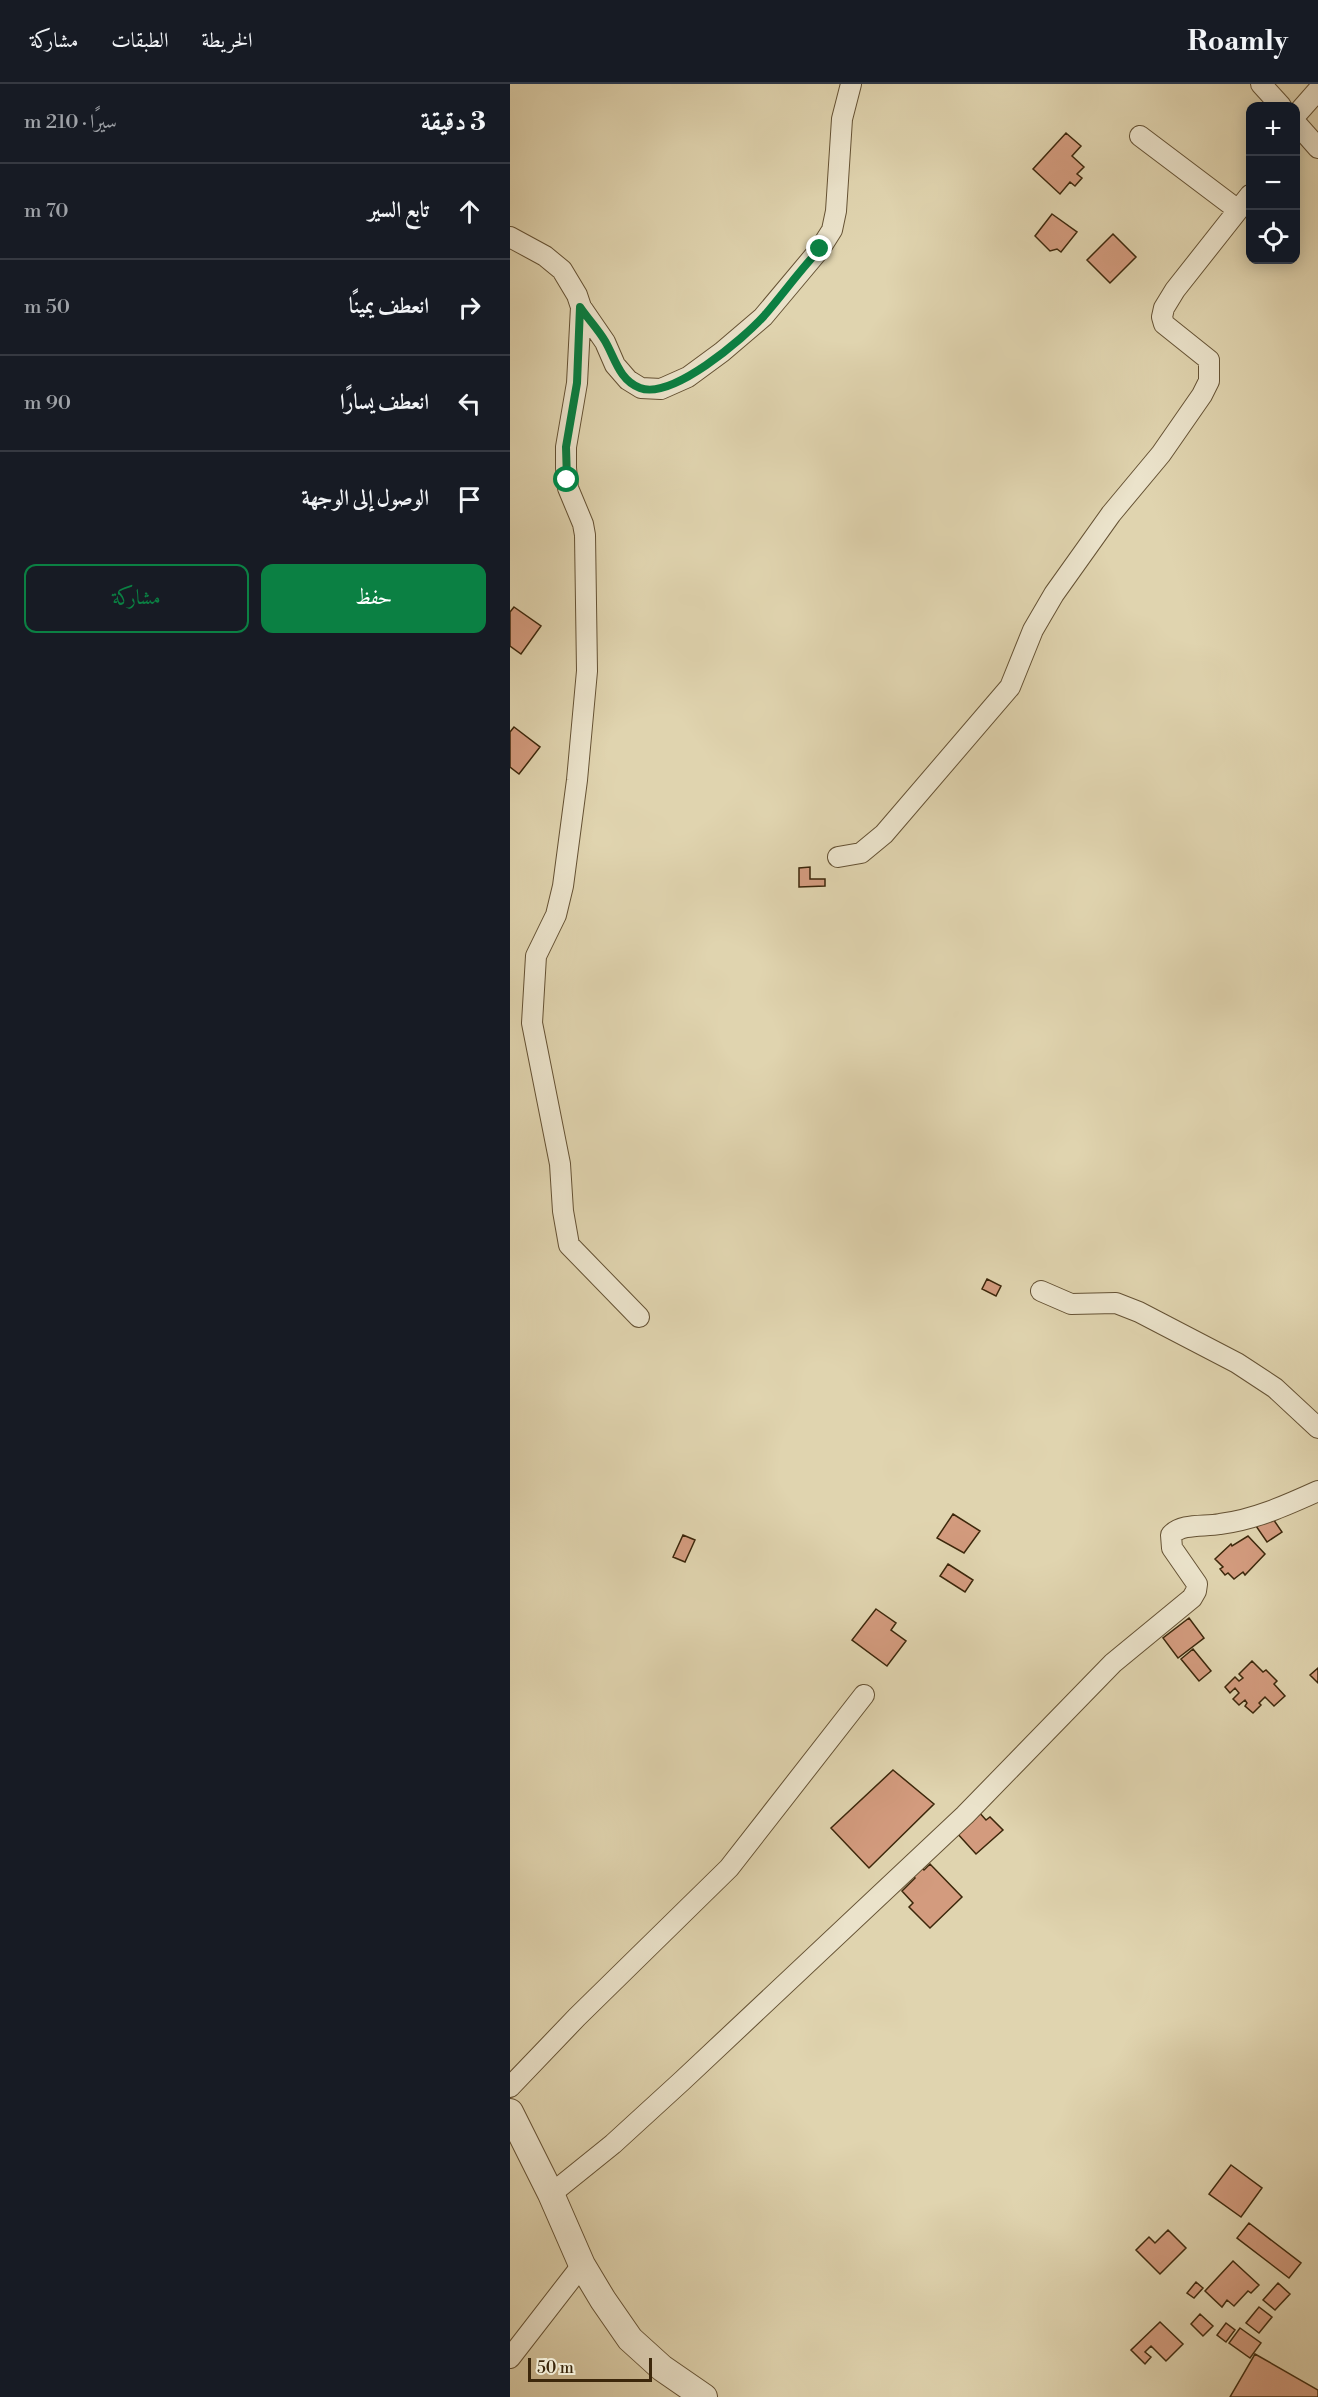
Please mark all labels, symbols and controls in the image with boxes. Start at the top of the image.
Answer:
text: Roamly [1187,24,1288,59]
text: مشاركة [30,28,78,54]
text: الطبقات [111,28,168,54]
text: الخريطة [201,28,253,54]
map controls [1246,102,1300,264]
button: + [1246,102,1300,156]
text: 3 دقيقة [421,106,486,138]
text: سيرًا · 210 m [24,110,117,135]
button: − [1246,156,1300,210]
icon: ahead [453,195,486,228]
text: تابع السير [368,197,429,224]
text: 70 m [24,199,69,224]
button: locate [1246,210,1300,264]
route end [806,235,832,261]
icon: right [453,291,486,324]
text: انعطف يمينًا [349,293,429,320]
text: 50 m [24,295,70,320]
icon: left [453,387,486,420]
text: انعطف يسارًا [340,389,429,416]
text: 90 m [24,391,71,416]
route start [553,466,579,492]
icon: arrive [453,483,486,516]
text: الوصول إلى الوجهة [301,485,429,512]
button: مشاركة [24,564,249,633]
button: حفظ [261,564,486,633]
scale bar [528,2355,652,2382]
text: 50 m [537,2358,574,2378]

